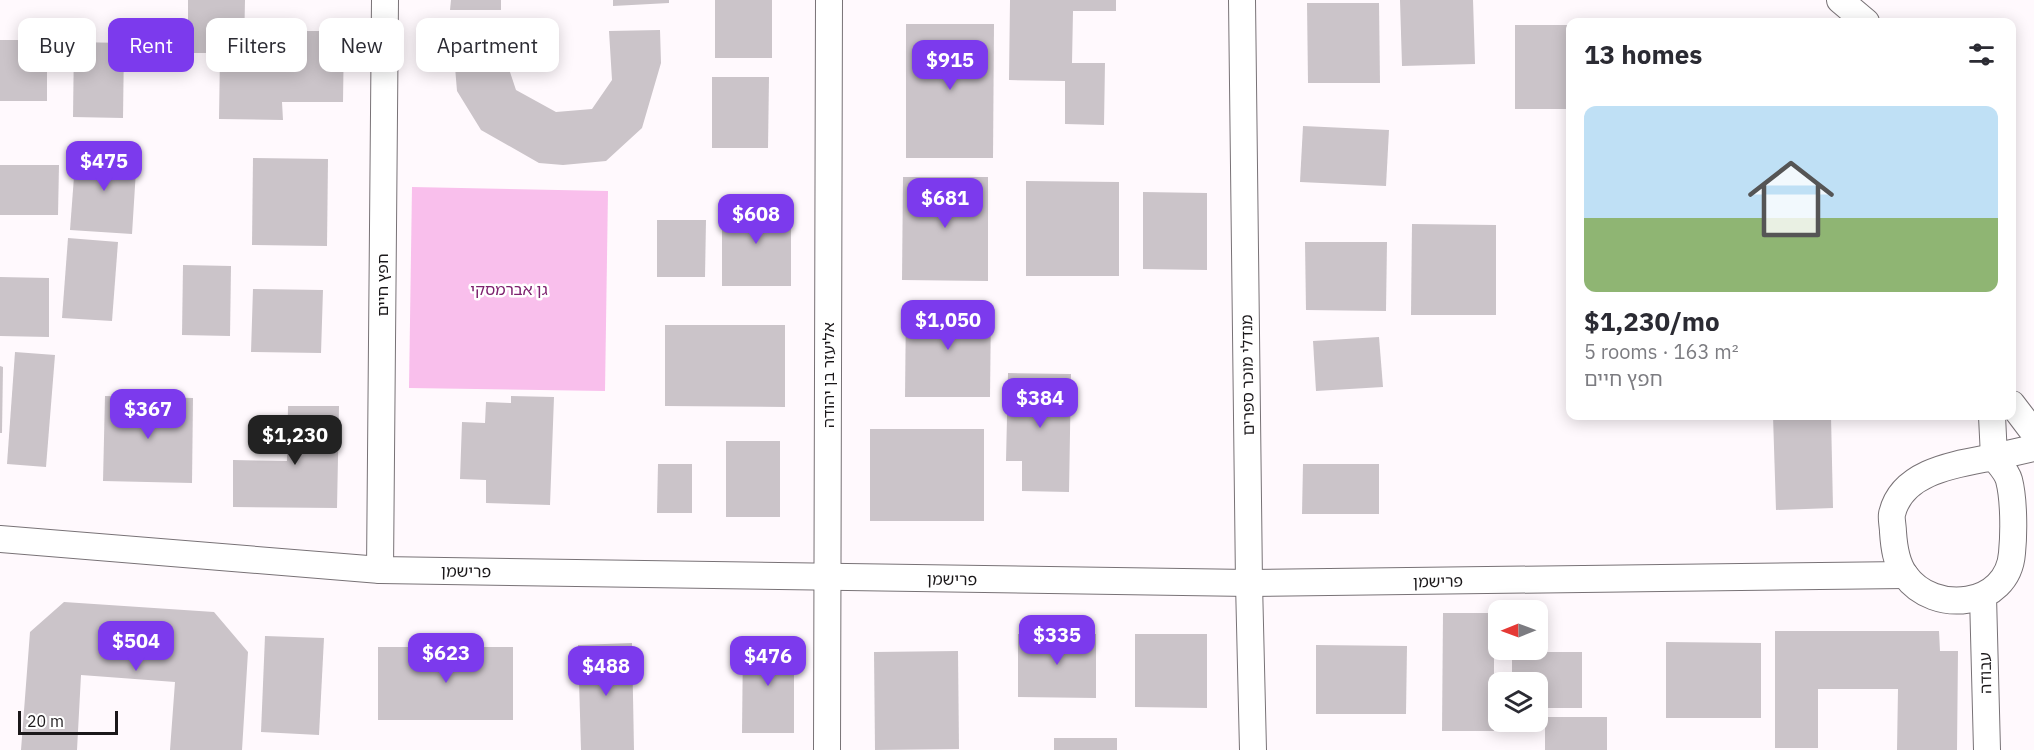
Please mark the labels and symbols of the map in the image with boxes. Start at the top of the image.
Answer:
pin: $915 [914,40,986,91]
pin: $475 [68,141,140,192]
pin: $681 [909,178,981,229]
pin: $608 [720,194,792,245]
street label: חפץ חיים [372,254,392,316]
park label: גן אברמסקי [470,279,548,299]
pin: $1,050 [899,300,997,351]
street label: מנדלי מוכר ספרים [1236,314,1258,436]
street label: אליעזר בן יהודה [818,322,838,428]
pin: $384 [1004,378,1076,429]
pin: $367 [112,389,184,440]
pin: $1,230 [246,415,344,466]
street label: פרישמן [441,561,491,581]
street label: פרישמן [927,569,977,589]
street label: פרישמן [1413,571,1463,591]
north arrow [1488,600,1548,660]
pin: $335 [1021,615,1093,666]
pin: $504 [100,621,172,672]
pin: $623 [410,633,482,684]
pin: $476 [732,636,804,687]
pin: $488 [570,646,642,697]
street label: עבודה [1975,652,1995,694]
scale bar [18,708,118,736]

